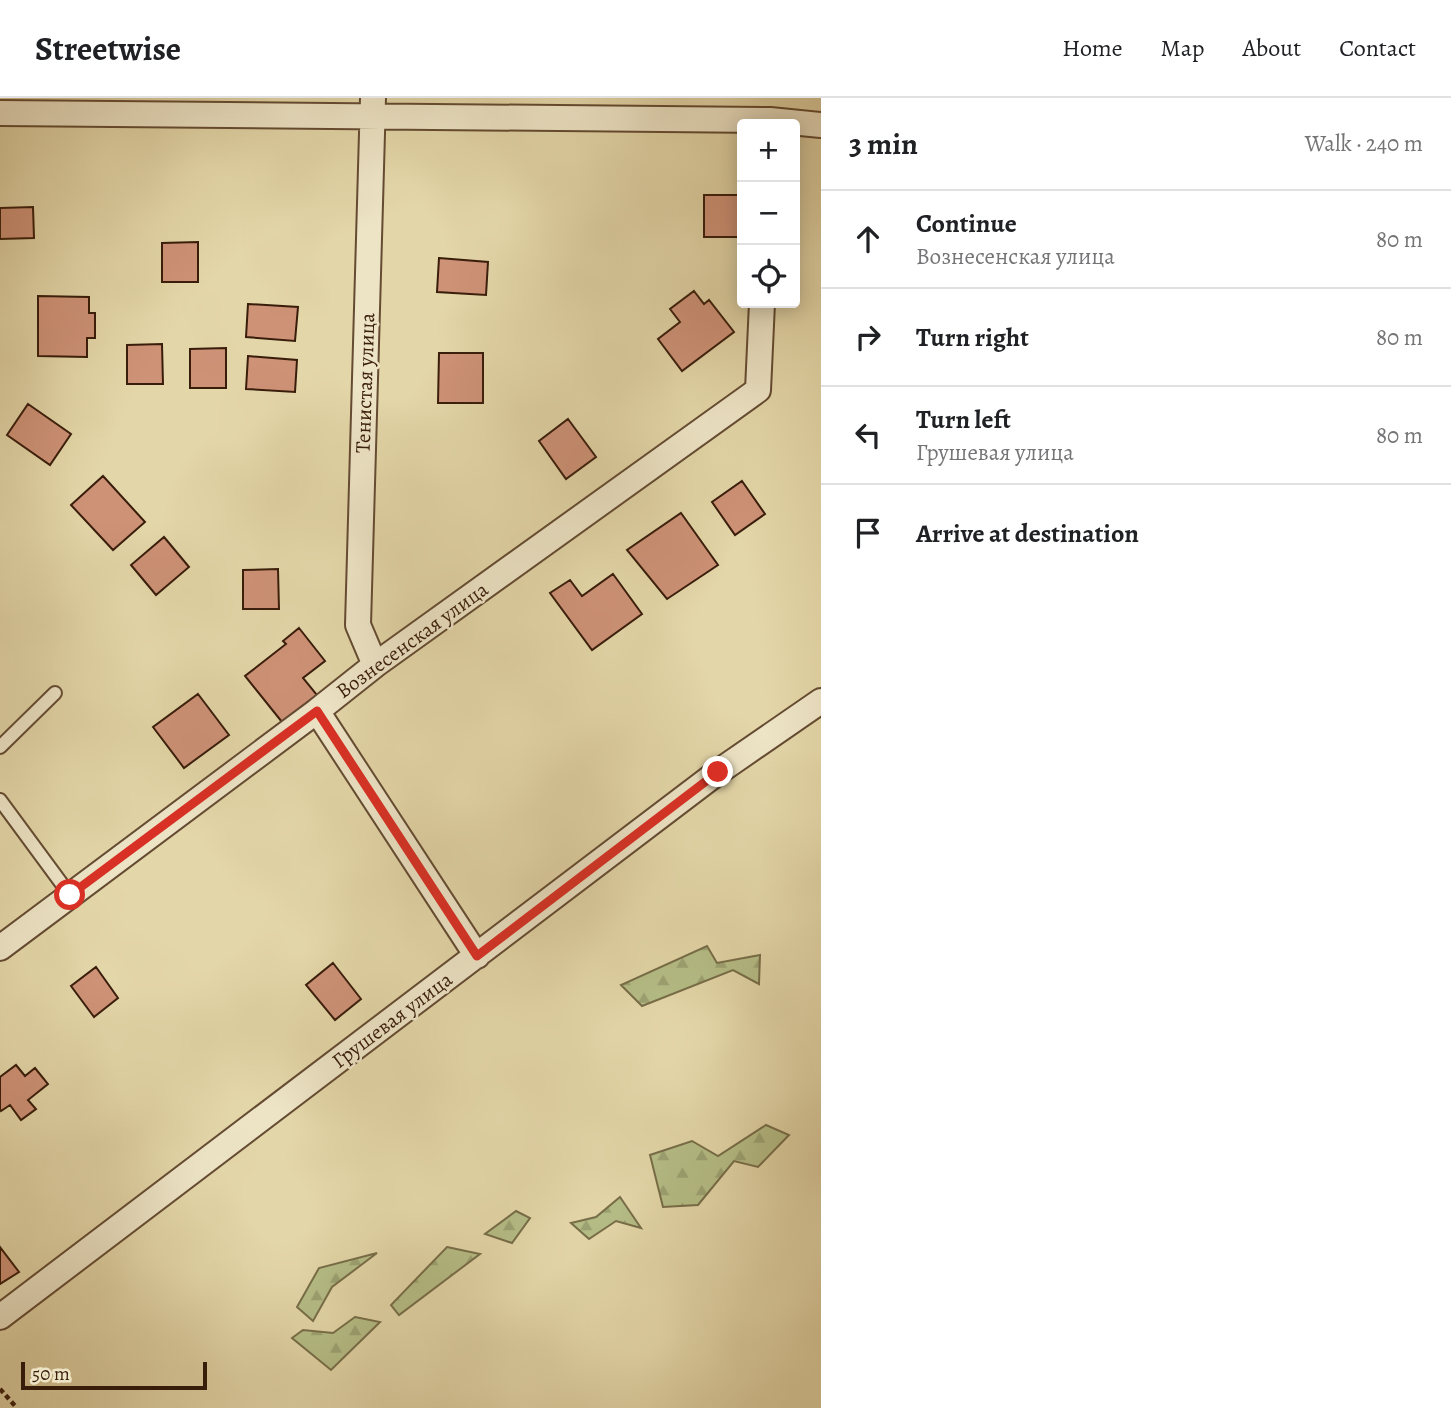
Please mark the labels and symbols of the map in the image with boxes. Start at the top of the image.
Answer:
street label: Тенистая улица [349,312,381,454]
street label: Вознесенская улица [330,575,494,705]
route end [702,756,733,787]
route start [54,879,85,910]
street label: Грушевая улица [326,965,458,1075]
scale bar [21,1359,206,1391]

